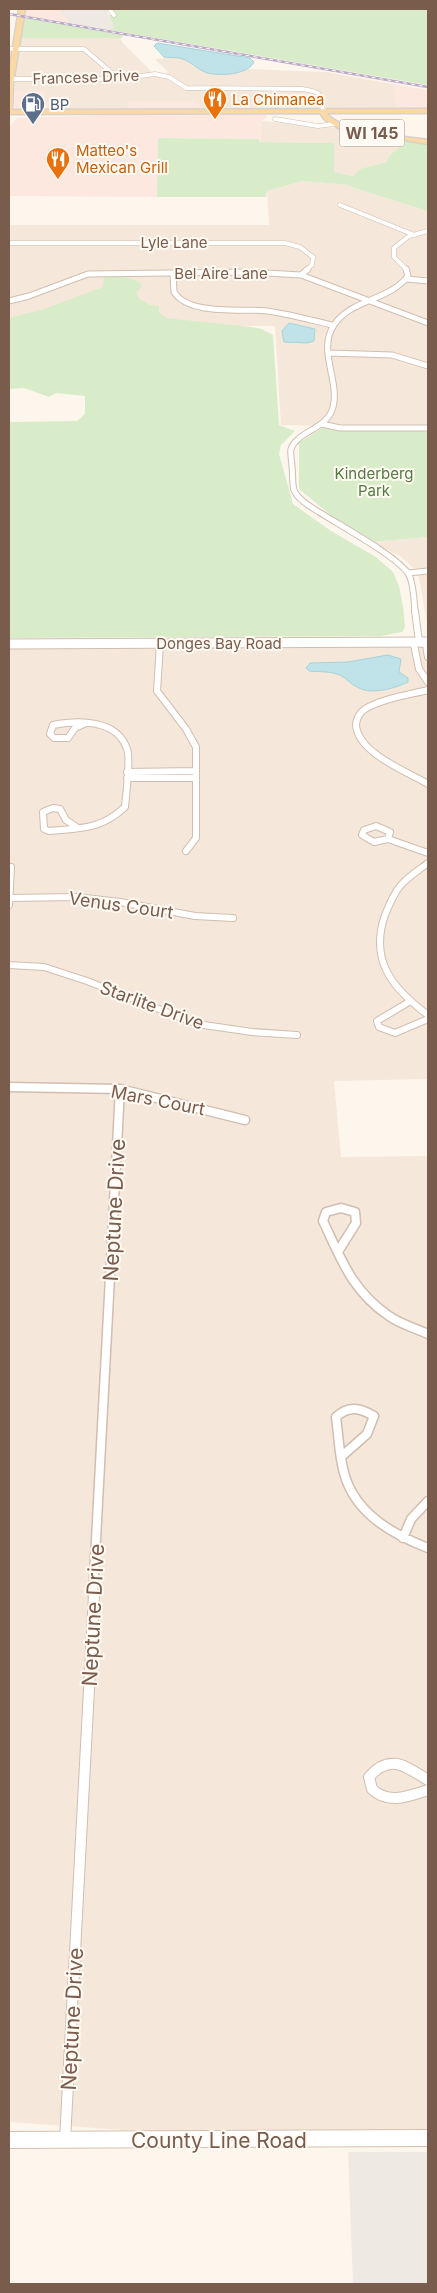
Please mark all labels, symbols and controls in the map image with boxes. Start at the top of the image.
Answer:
street label: Francese Drive [32,66,140,88]
restaurant icon: La Chimanea [202,86,228,120]
place label: La Chimanea [232,90,324,109]
fuel station icon: BP [20,91,46,125]
place label: BP [50,95,69,114]
road number: WI 145 [340,120,404,146]
place label: Matteo's Mexican Grill [76,141,168,177]
restaurant icon: Matteo's Mexican Grill [45,146,71,180]
street label: Lyle Lane [140,233,208,252]
street label: Bel Aire Lane [174,264,268,283]
park label: Kinderberg Park [334,464,414,500]
street label: Donges Bay Road [156,634,282,653]
street label: Venus Court [67,887,175,923]
street label: Starlite Drive [97,976,207,1034]
street label: Mars Court [109,1081,207,1119]
street label: Neptune Drive [98,1138,130,1282]
street label: Neptune Drive [77,1543,109,1687]
street label: Neptune Drive [56,1947,88,2091]
street label: County Line Road [131,2128,307,2153]

